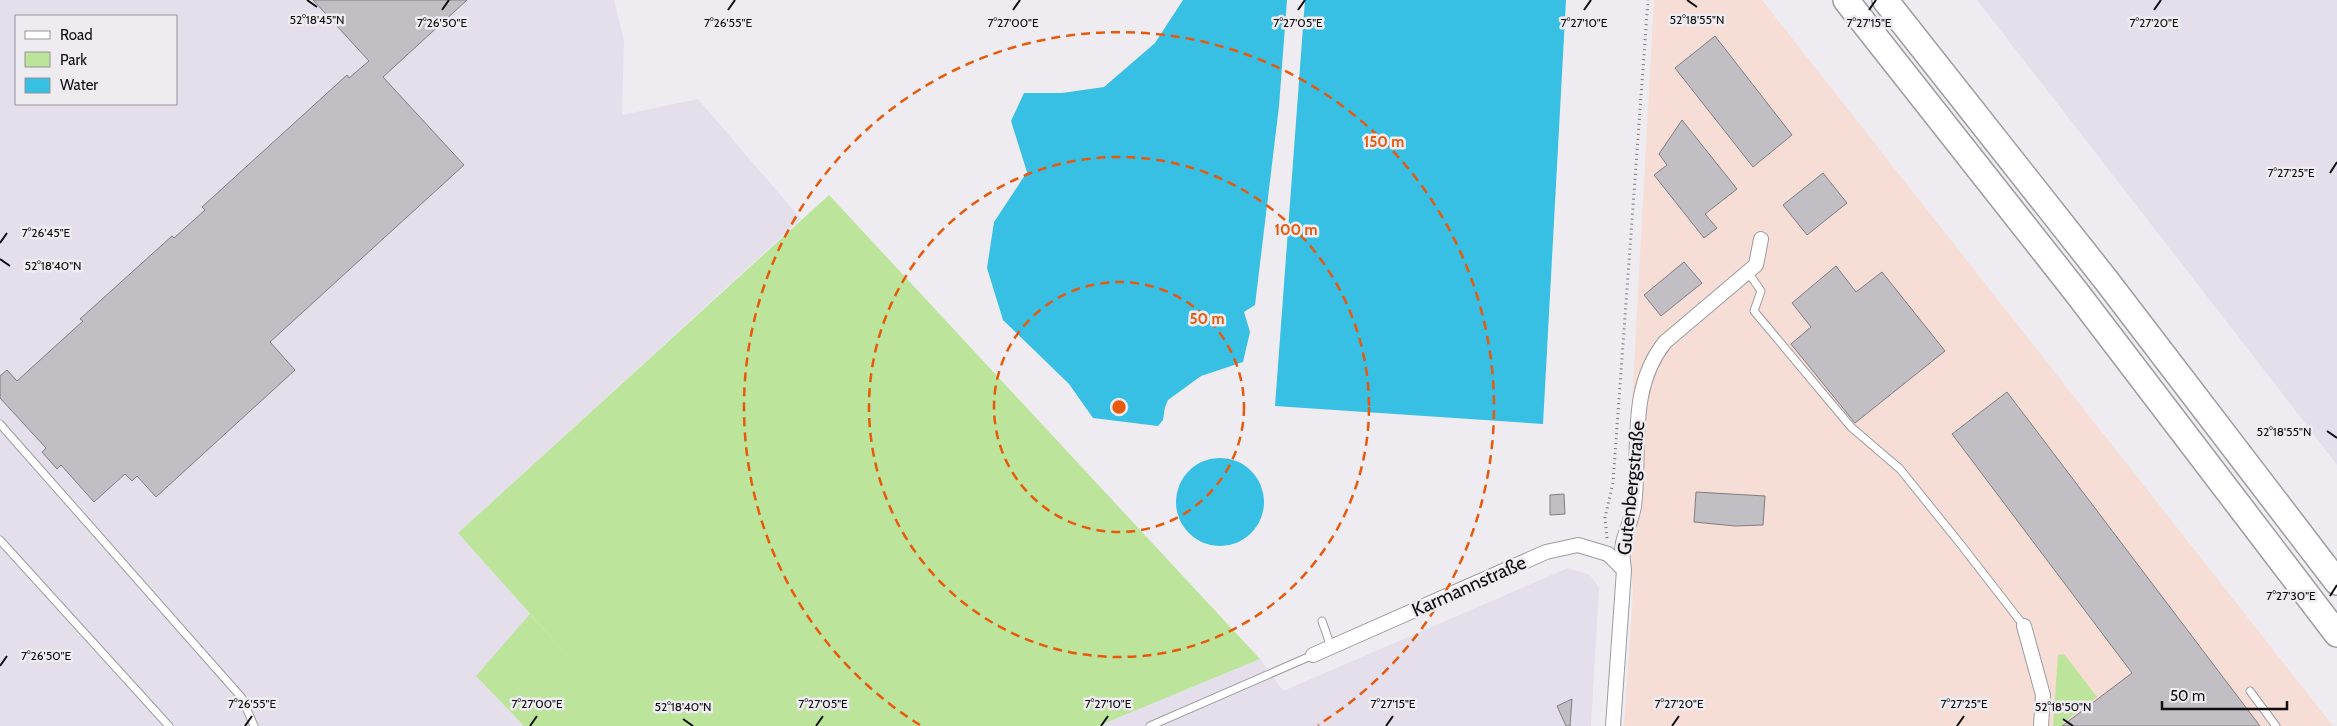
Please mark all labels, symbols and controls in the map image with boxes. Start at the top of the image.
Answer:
text: 52°18'45"N [289,12,345,27]
text: 52°18'55"N [1670,12,1724,27]
legend [15,15,178,105]
text: 7°26'50"E [417,15,467,30]
text: 7°26'55"E [704,15,752,30]
text: 7°27'00"E [987,15,1039,30]
text: 7°27'05"E [1273,15,1323,30]
text: 7°27'10"E [1561,15,1608,30]
text: 7°27'15"E [1847,15,1892,30]
text: 7°27'20"E [2129,15,2179,30]
text: Road [60,26,93,44]
text: Park [60,51,87,69]
text: Water [60,76,98,94]
text: 150 m [1364,133,1404,151]
text: 7°27'25"E [2267,165,2315,180]
text: 100 m [1274,221,1318,239]
text: 7°26'45"E [22,225,71,240]
text: 52°18'40"N [25,258,81,273]
text: 50 m [1189,310,1225,328]
centre of rings [1110,398,1128,416]
street label: Gutenbergstraße [1613,420,1650,556]
text: 52°18'55"N [2257,424,2311,439]
street label: Karmannstraße [1408,550,1530,621]
text: 7°27'30"E [2266,588,2316,603]
text: 7°26'50"E [21,648,71,663]
scale bar [2162,678,2287,710]
text: 50 m [2170,687,2205,705]
text: 7°26'55"E [228,696,276,711]
text: 7°27'00"E [511,696,563,711]
text: 7°27'05"E [798,696,848,711]
text: 7°27'10"E [1085,696,1132,711]
text: 7°27'15"E [1371,696,1416,711]
text: 7°27'20"E [1654,696,1704,711]
text: 7°27'25"E [1940,696,1988,711]
text: 52°18'40"N [655,699,711,714]
text: 52°18'50"N [2035,699,2091,714]

